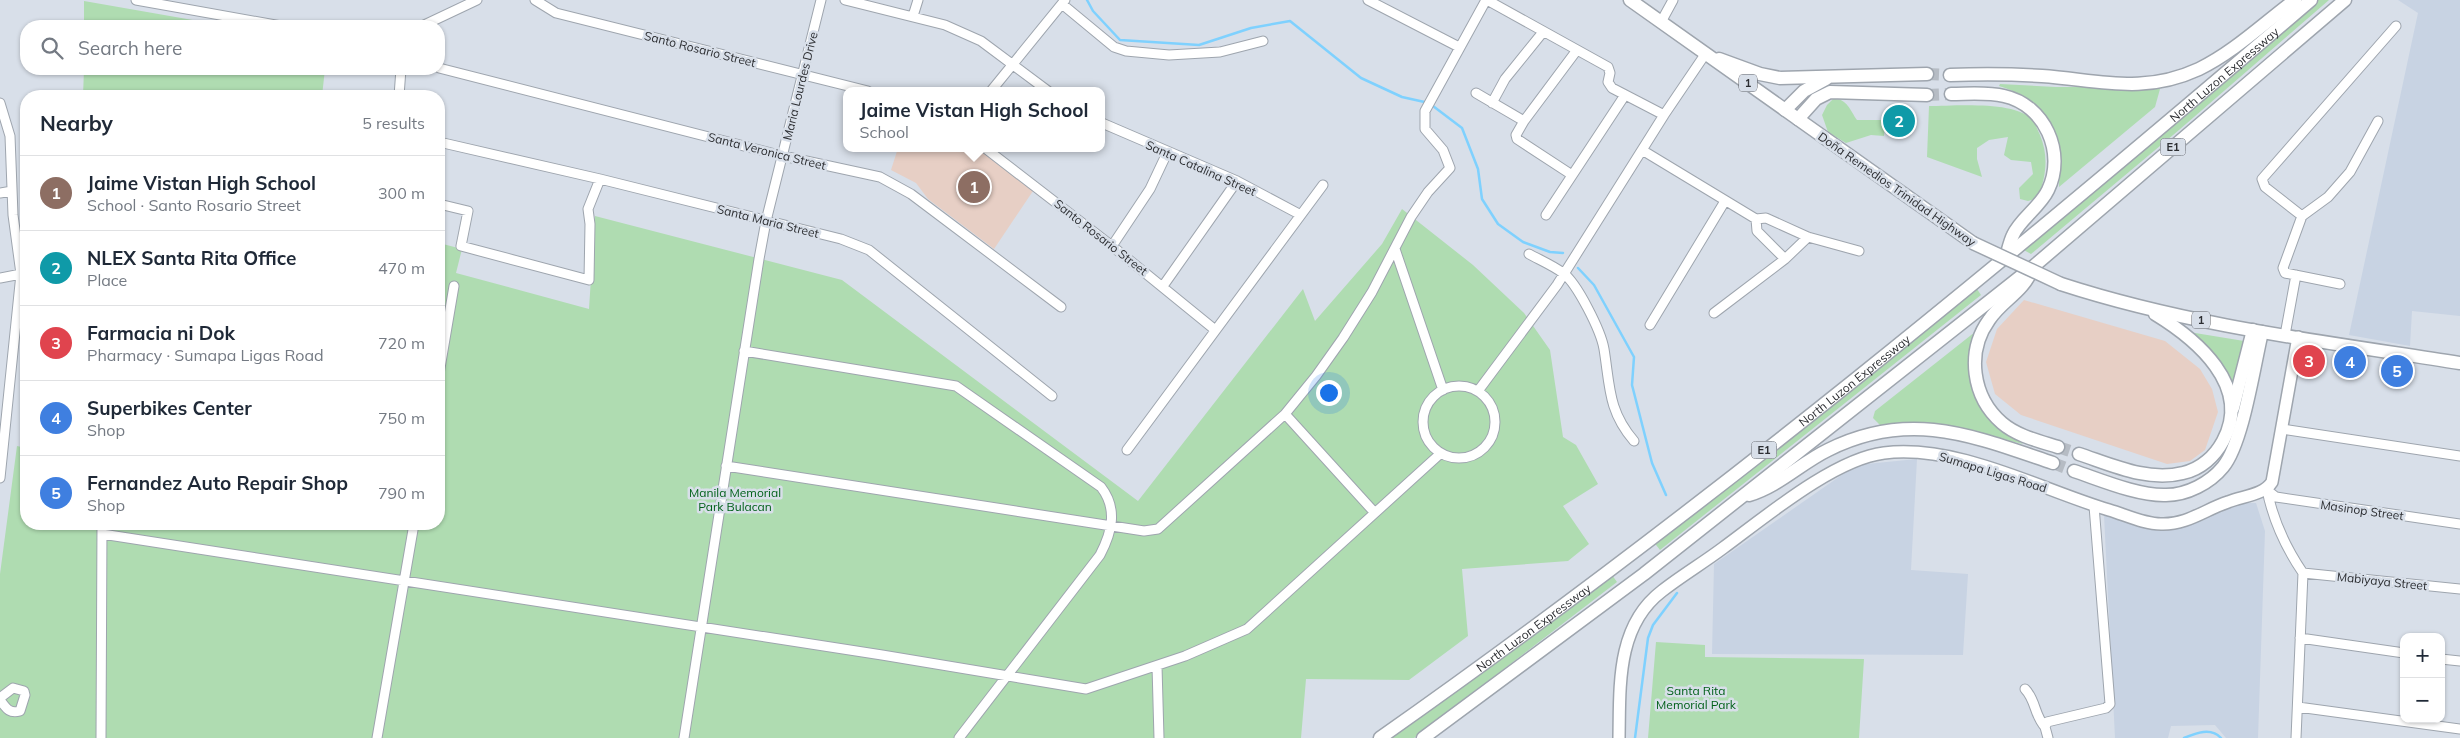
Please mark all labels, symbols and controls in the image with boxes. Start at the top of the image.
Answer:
search box [20,20,445,75]
street label: North Luzon Expressway [2166,23,2282,125]
street label: Santo Rosario Street [643,28,757,70]
street label: Maria Lourdes Drive [779,30,821,142]
icon: search [38,34,66,62]
text: Search here [78,36,182,60]
road number: 1 [1739,75,1757,92]
popup [843,87,1105,152]
text: Jaime Vistan High School [860,98,1088,122]
pin: 2 [1883,102,1915,140]
text: Nearby [40,110,113,136]
text: 5 results [362,113,425,133]
text: School [860,122,909,142]
street label: Santa Veronica Street [707,129,827,173]
street label: Doña Remedios Trinidad Highway [1815,129,1979,250]
street label: Santa Catalina Street [1144,137,1258,199]
road number: E1 [2160,138,2186,156]
pin: 1 [958,168,990,206]
text: Jaime Vistan High School [87,171,316,195]
text: 1 [51,183,61,203]
text: 300 m [378,183,425,203]
text: School · Santo Rosario Street [87,195,301,215]
street label: Santo Rosario Street [1051,196,1151,278]
street label: Santa Maria Street [716,201,820,241]
text: NLEX Santa Rita Office [87,246,297,270]
text: 2 [51,258,61,278]
text: 470 m [378,258,425,278]
text: Place [87,270,127,290]
road number: 1 [2192,312,2210,328]
text: Farmacia ni Dok [87,321,235,345]
street label: North Luzon Expressway [1795,331,1913,429]
text: 3 [51,333,61,353]
text: 720 m [378,333,425,353]
pin: 3 [2293,342,2325,380]
pin: 4 [2334,343,2366,381]
text: Pharmacy · Sumapa Ligas Road [87,345,324,365]
pin: 5 [2381,352,2413,390]
your location [1316,380,1342,406]
text: Superbikes Center [87,396,252,420]
text: 4 [51,408,61,428]
text: 750 m [378,408,425,428]
text: Shop [87,420,125,440]
road number: E1 [1752,442,1776,458]
street label: Sumapa Ligas Road [1937,448,2049,496]
text: Fernandez Auto Repair Shop [87,471,348,495]
text: 5 [51,483,61,503]
text: 790 m [378,483,425,503]
park label: Manila Memorial Park Bulacan [689,485,781,514]
text: Shop [87,495,125,515]
street label: Masinop Street [2320,497,2404,523]
street label: Mabiyaya Street [2336,569,2428,593]
street label: North Luzon Expressway [1473,580,1594,674]
map controls [2400,633,2445,723]
button: + [2400,633,2445,678]
button: − [2400,678,2445,723]
park label: Santa Rita Memorial Park [1656,683,1737,712]

